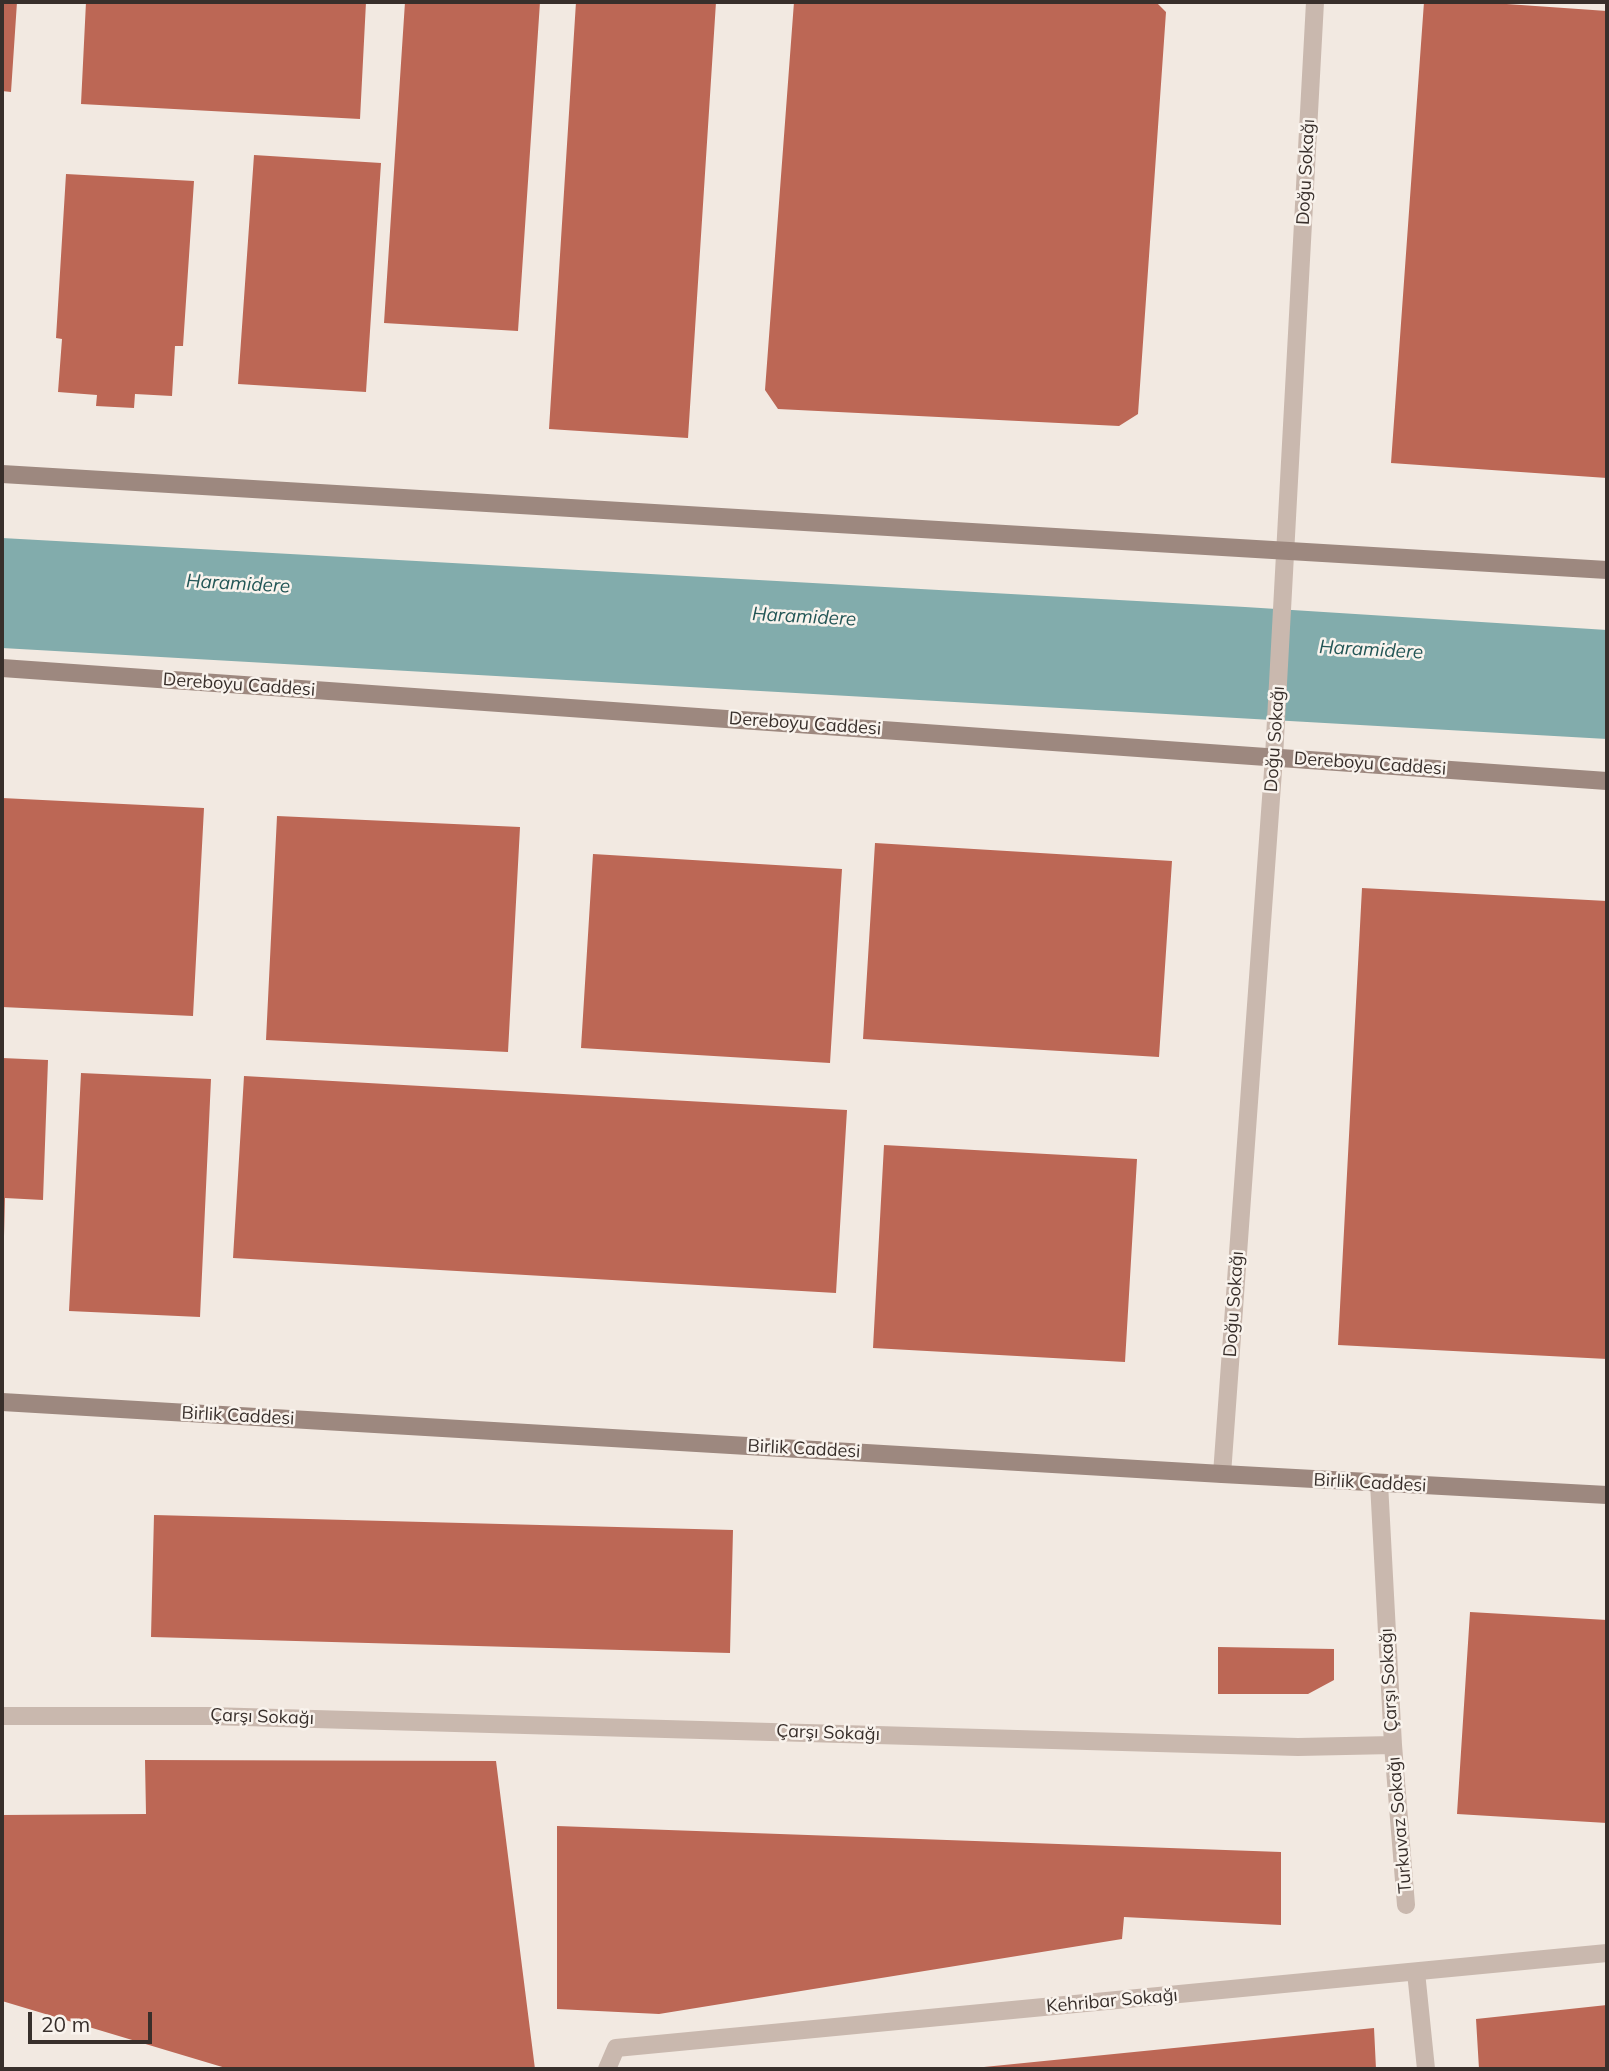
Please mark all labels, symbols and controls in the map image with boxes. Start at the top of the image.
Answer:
street label: Doğu Sokağı [1292,118,1320,226]
water label: Haramidere [185,570,291,598]
water label: Haramidere [751,603,857,631]
water label: Haramidere [1318,636,1424,664]
street label: Dereboyu Caddesi [162,669,316,701]
street label: Doğu Sokağı [1261,685,1289,793]
street label: Dereboyu Caddesi [728,708,882,740]
street label: Dereboyu Caddesi [1293,748,1447,780]
street label: Doğu Sokağı [1220,1250,1248,1358]
street label: Birlik Caddesi [181,1402,295,1430]
street label: Birlik Caddesi [747,1435,861,1463]
street label: Birlik Caddesi [1313,1469,1427,1497]
street label: Çarşı Sokağı [1375,1628,1403,1732]
street label: Çarşı Sokağı [210,1704,314,1730]
street label: Çarşı Sokağı [776,1720,880,1746]
street label: Turkuvaz Sokağı [1383,1756,1417,1894]
street label: Kehribar Sokağı [1045,1984,1179,2018]
scale bar [32,1997,156,2041]
text: 20 m [41,2011,90,2037]

